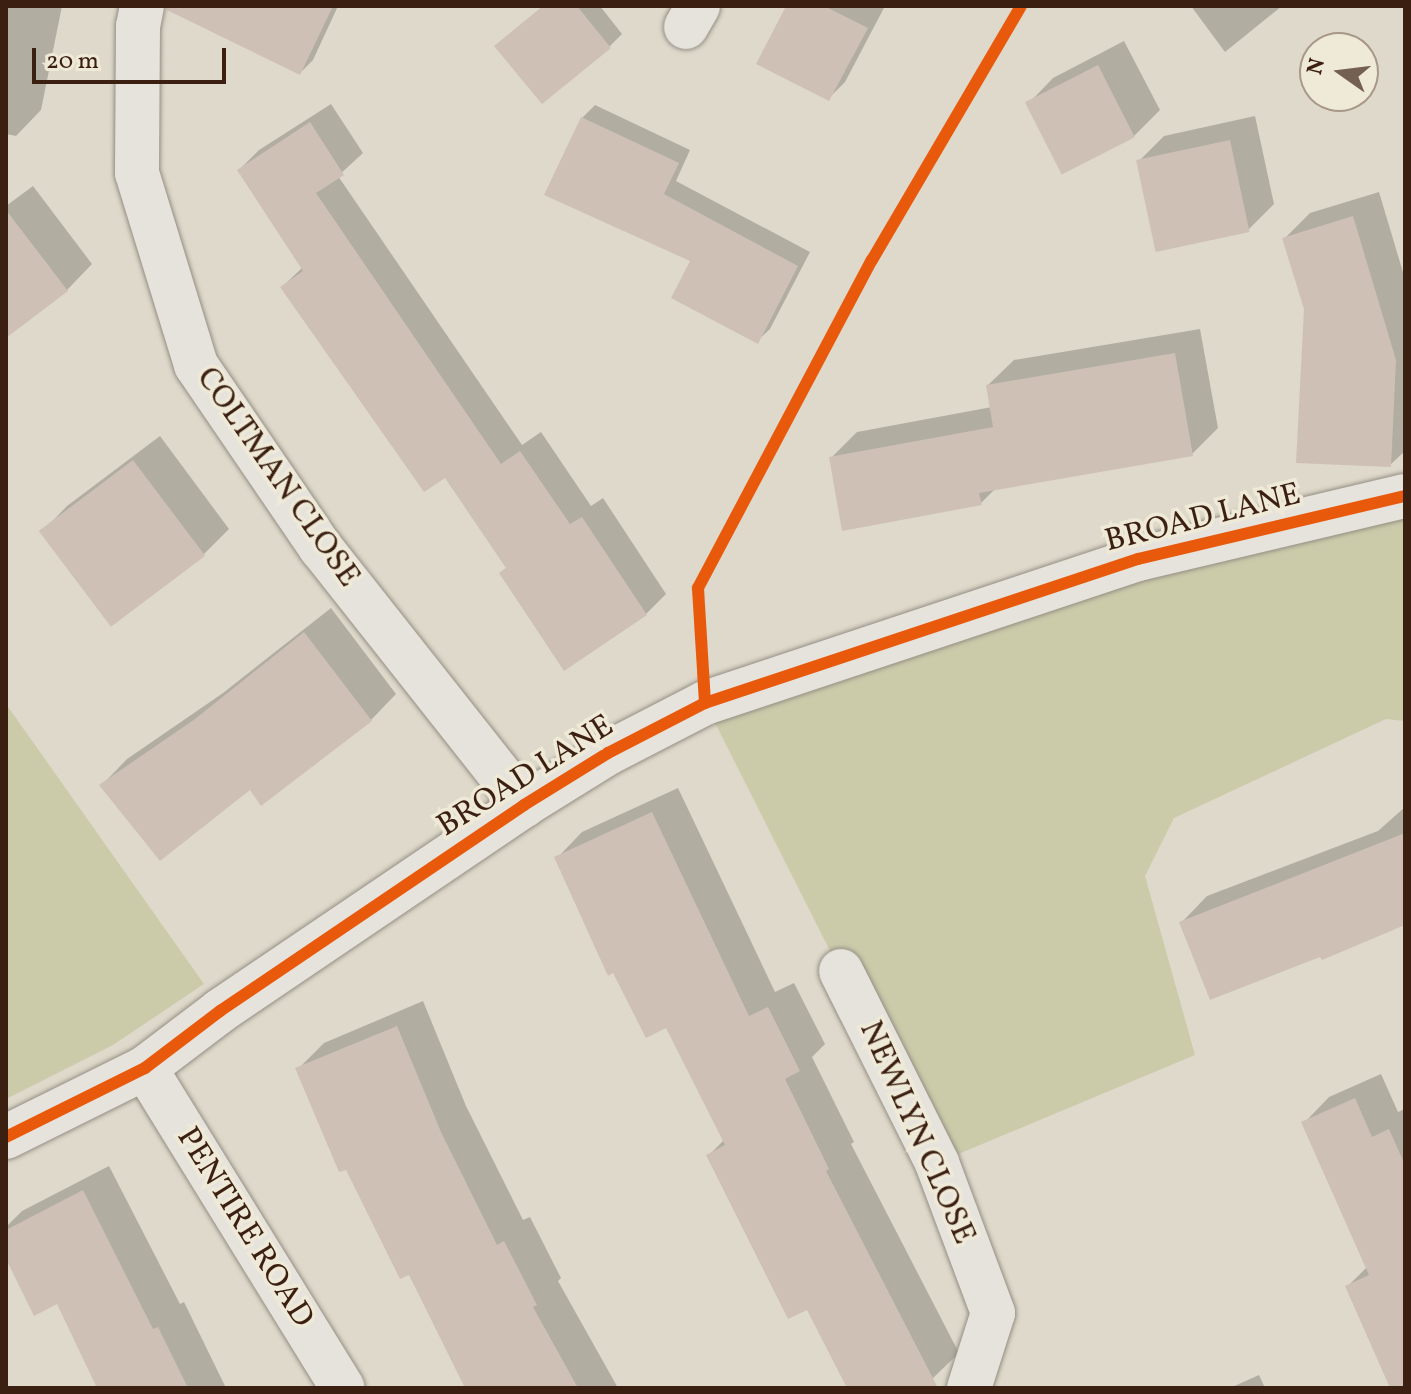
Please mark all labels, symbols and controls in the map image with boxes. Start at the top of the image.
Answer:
scale bar [36,32,230,82]
north arrow [1299,32,1379,112]
text: 20 m [46,45,99,79]
text: N [1300,55,1334,78]
street label: COLTMAN CLOSE [187,361,367,595]
street label: BROAD LANE [1101,476,1305,562]
street label: BROAD LANE [431,708,621,846]
street label: NEWLYN CLOSE [850,1015,982,1251]
street label: PENTIRE ROAD [167,1121,321,1335]

